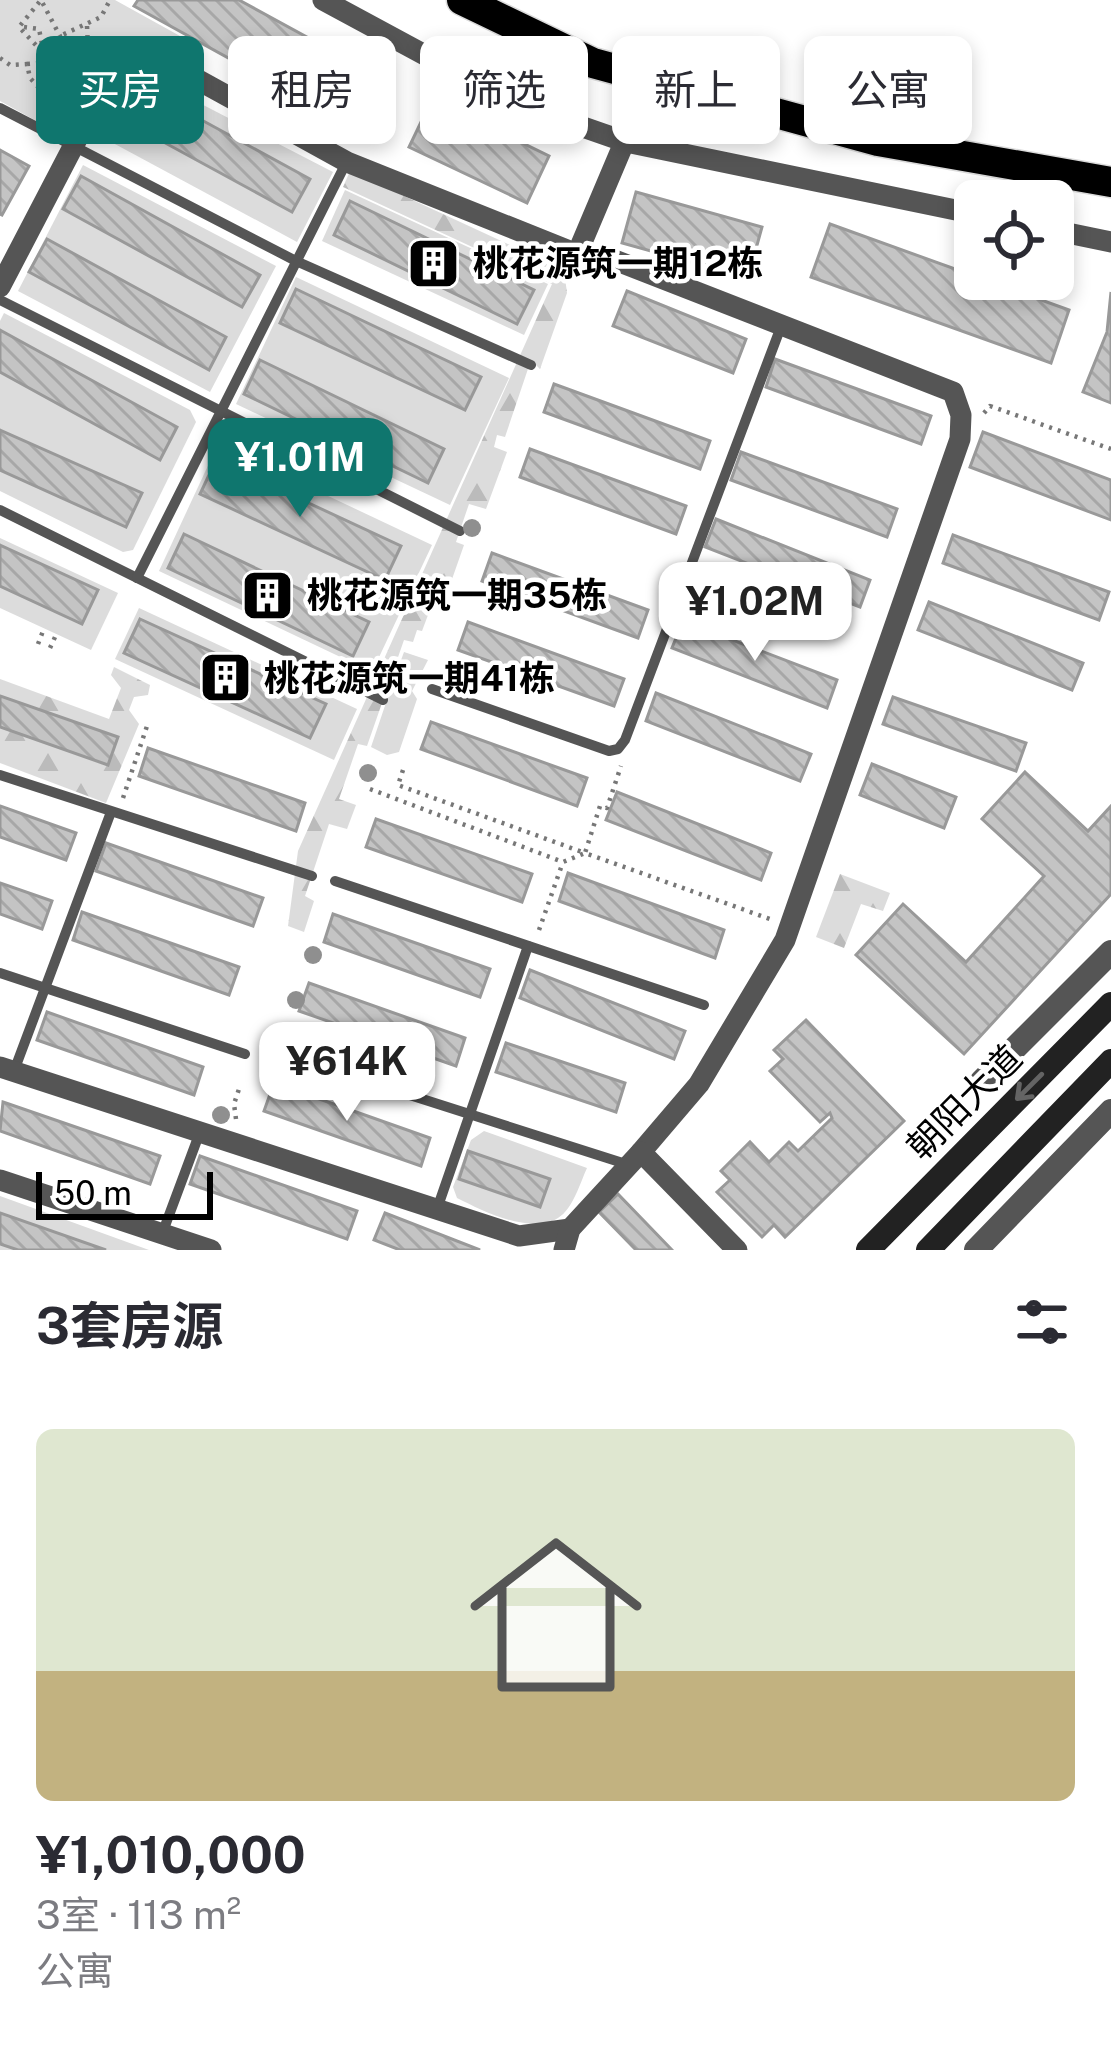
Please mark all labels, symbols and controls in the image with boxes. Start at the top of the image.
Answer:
chip: 买房 [36,36,204,144]
chip: 租房 [228,36,396,144]
chip: 筛选 [420,36,588,144]
chip: 新上 [612,36,780,144]
chip: 公寓 [804,36,972,144]
map controls [954,180,1074,300]
button: locate [954,180,1074,300]
building icon: 桃花源筑一期12栋 [406,235,462,291]
place label: 桃花源筑一期12栋 [473,242,763,284]
pin: ¥1.01M [202,418,398,520]
text: ¥1.01M [235,434,365,480]
pin: ¥1.02M [657,562,853,664]
building icon: 桃花源筑一期35栋 [240,567,296,623]
place label: 桃花源筑一期35栋 [307,574,607,616]
text: ¥1.02M [686,578,824,624]
building icon: 桃花源筑一期41栋 [197,650,253,706]
place label: 桃花源筑一期41栋 [264,657,555,699]
pin: ¥614K [263,1022,431,1124]
street label: 朝阳大道 [898,1036,1030,1168]
text: ¥614K [286,1038,408,1084]
one-way arrow [1015,1072,1044,1101]
scale bar [36,1166,213,1219]
text: 50 m [54,1174,132,1212]
icon: filters [1009,1289,1075,1355]
text: 3套房源 [36,1296,223,1355]
icon: home [448,1507,664,1723]
text: ¥1,010,000 [36,1825,306,1884]
text: 3室 · 113 m² [36,1892,241,1938]
text: 公寓 [36,1948,114,1994]

